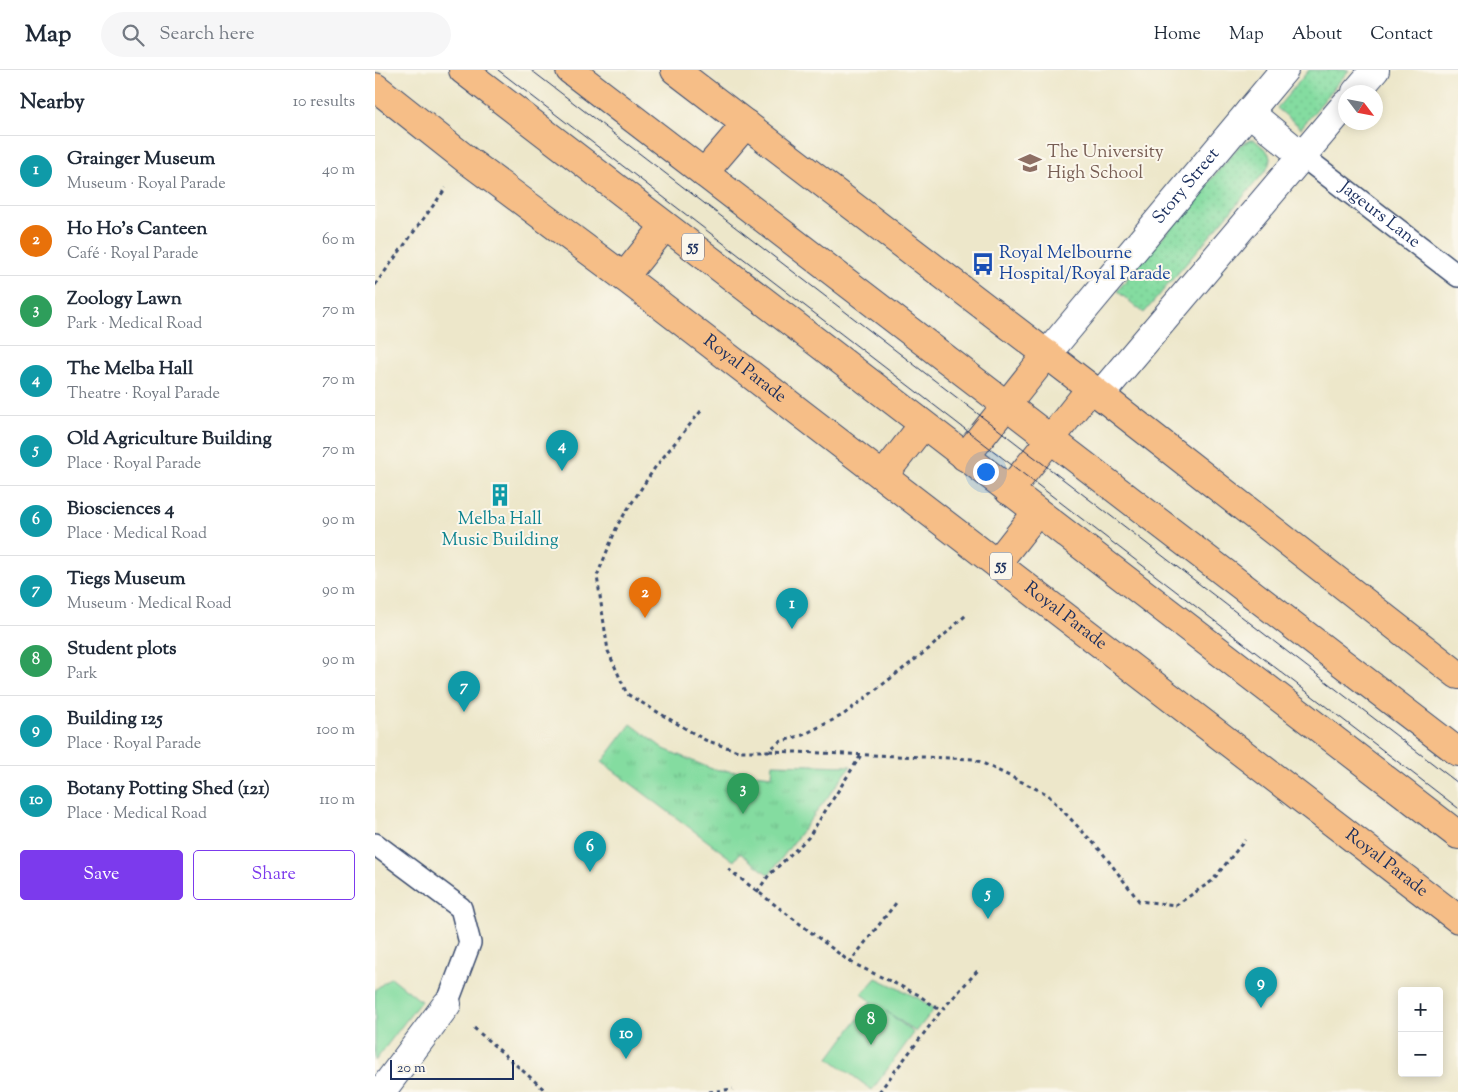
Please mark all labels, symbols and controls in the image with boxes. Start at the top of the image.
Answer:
search box [101,12,451,57]
text: Map [25,18,71,52]
icon: search [119,21,147,49]
text: Search here [159,21,255,48]
text: Home [1154,22,1201,48]
text: Map [1229,22,1264,48]
text: About [1292,22,1342,48]
text: Contact [1370,22,1433,48]
north arrow [1338,85,1383,130]
text: Nearby [20,88,85,118]
text: 10 results [293,91,355,114]
place label: The University High School [1047,140,1164,187]
street label: Story Street [1147,143,1226,231]
text: Grainger Museum [67,146,215,173]
school or university icon: The University High School [1017,150,1043,176]
text: 1 [33,159,39,182]
text: 40 m [322,159,355,182]
text: Museum · Royal Parade [67,173,226,196]
street label: Jageurs Lane [1332,175,1426,255]
text: Ho Ho's Canteen [67,216,208,243]
text: 2 [32,229,40,252]
text: 60 m [322,229,355,252]
road number: 55 [682,233,704,260]
place label: Royal Melbourne Hospital/Royal Parade [999,241,1171,288]
text: Café · Royal Parade [67,243,199,266]
bus stop icon: Royal Melbourne Hospital/Royal Parade [970,251,996,277]
text: Zoology Lawn [67,286,182,313]
text: 3 [33,299,39,322]
text: 70 m [322,299,355,322]
text: Park · Medical Road [67,313,202,336]
street label: Royal Parade [697,329,791,410]
text: The Melba Hall [67,356,193,383]
text: 4 [32,369,40,392]
text: 70 m [322,369,355,392]
text: Theatre · Royal Parade [67,383,220,406]
text: Old Agriculture Building [67,426,272,453]
pin: 4 [546,430,578,471]
text: 5 [33,439,39,462]
text: 70 m [322,439,355,462]
text: Place · Royal Parade [67,453,201,476]
your location [973,459,999,485]
building icon: Melba Hall Music Building [487,482,513,508]
text: Biosciences 4 [67,496,174,523]
place label: Melba Hall Music Building [442,507,559,554]
text: 6 [32,509,40,532]
text: 90 m [322,509,355,532]
text: Place · Medical Road [67,523,207,546]
road number: 55 [990,552,1012,580]
text: Tiegs Museum [67,566,185,593]
street label: Royal Parade [1018,576,1112,657]
pin: 2 [629,577,661,618]
text: 7 [32,579,40,602]
text: 90 m [322,579,355,602]
pin: 1 [776,588,808,629]
text: Museum · Medical Road [67,593,232,616]
text: Student plots [67,636,177,663]
text: 8 [32,649,40,672]
text: 90 m [322,649,355,672]
text: Park [67,663,98,686]
pin: 7 [448,671,480,712]
text: Building 125 [67,706,163,733]
text: 9 [32,719,40,742]
text: 100 m [316,719,355,742]
text: Place · Royal Parade [67,733,201,756]
pin: 3 [727,773,759,814]
text: Botany Potting Shed (121) [67,776,270,803]
text: 10 [29,789,43,812]
text: 110 m [319,789,355,812]
text: Place · Medical Road [67,803,207,826]
street label: Royal Parade [1339,823,1433,904]
pin: 6 [574,831,606,872]
button: Save [20,850,183,900]
button: Share [193,850,355,900]
pin: 5 [972,878,1004,919]
pin: 9 [1245,967,1277,1008]
map controls [1398,987,1443,1077]
button: + [1398,987,1443,1032]
pin: 8 [855,1004,887,1045]
pin: 10 [610,1018,642,1059]
button: − [1398,1032,1443,1077]
scale bar [390,1057,514,1080]
text: 20 m [397,1059,426,1079]

